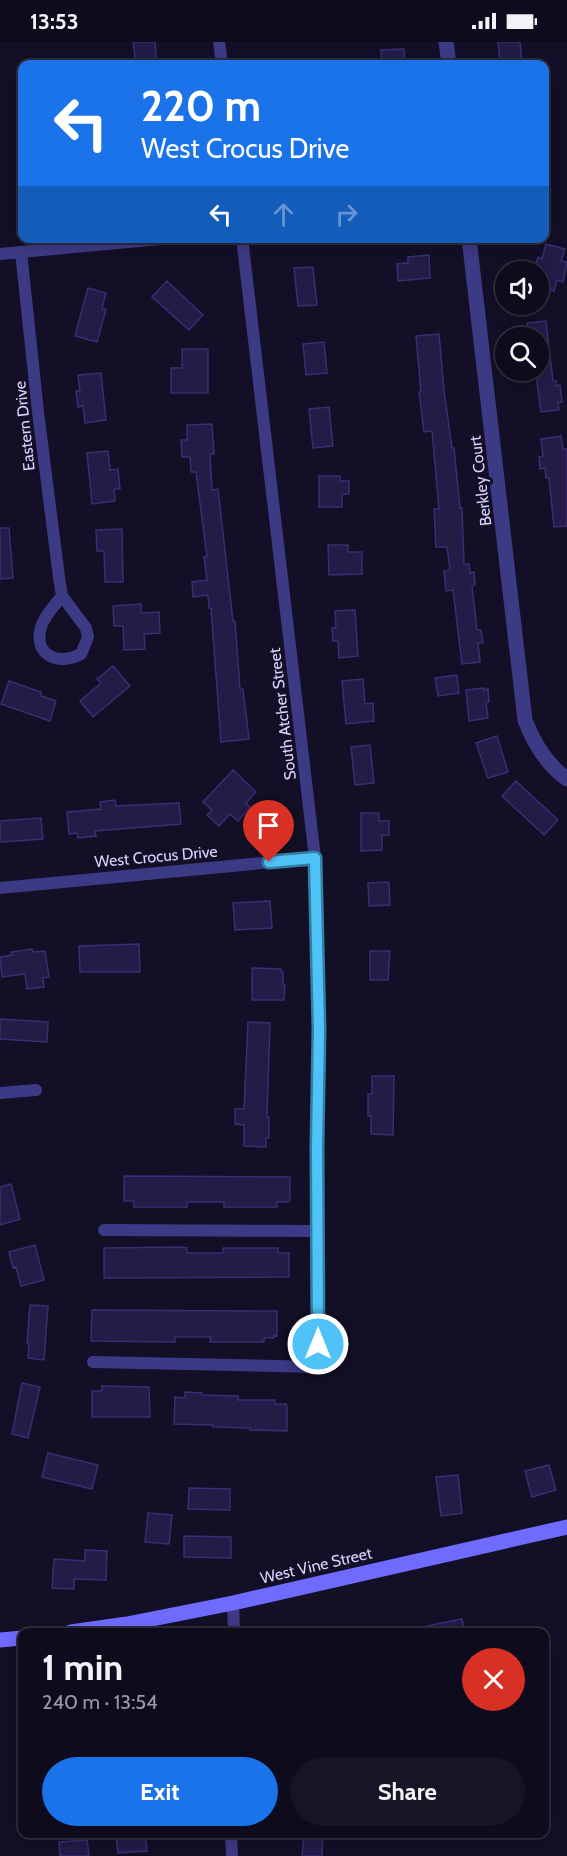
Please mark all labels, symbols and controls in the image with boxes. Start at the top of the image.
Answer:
text: 13:53 [30,8,79,35]
text: 220 m [141,80,261,132]
icon: left [42,84,120,162]
text: West Crocus Drive [141,132,349,165]
icon: left [204,198,237,231]
icon: ahead [267,198,300,231]
icon: right [330,198,363,231]
map controls [495,261,549,381]
button: sound [495,261,549,315]
button: search [495,327,549,381]
street label: Eastern Drive [10,380,39,472]
street label: Berkley Court [465,434,495,527]
street label: South Atcher Street [265,646,300,781]
pin [243,800,294,862]
icon: arrive [252,809,285,842]
street label: West Crocus Drive [94,842,218,871]
position arrow [286,1312,350,1376]
street label: West Vine Street [258,1543,374,1588]
text: 1 min [42,1645,123,1689]
button: close [462,1648,525,1711]
text: 240 m · 13:54 [42,1690,158,1714]
button: Exit [42,1757,278,1826]
button: Share [290,1757,525,1826]

